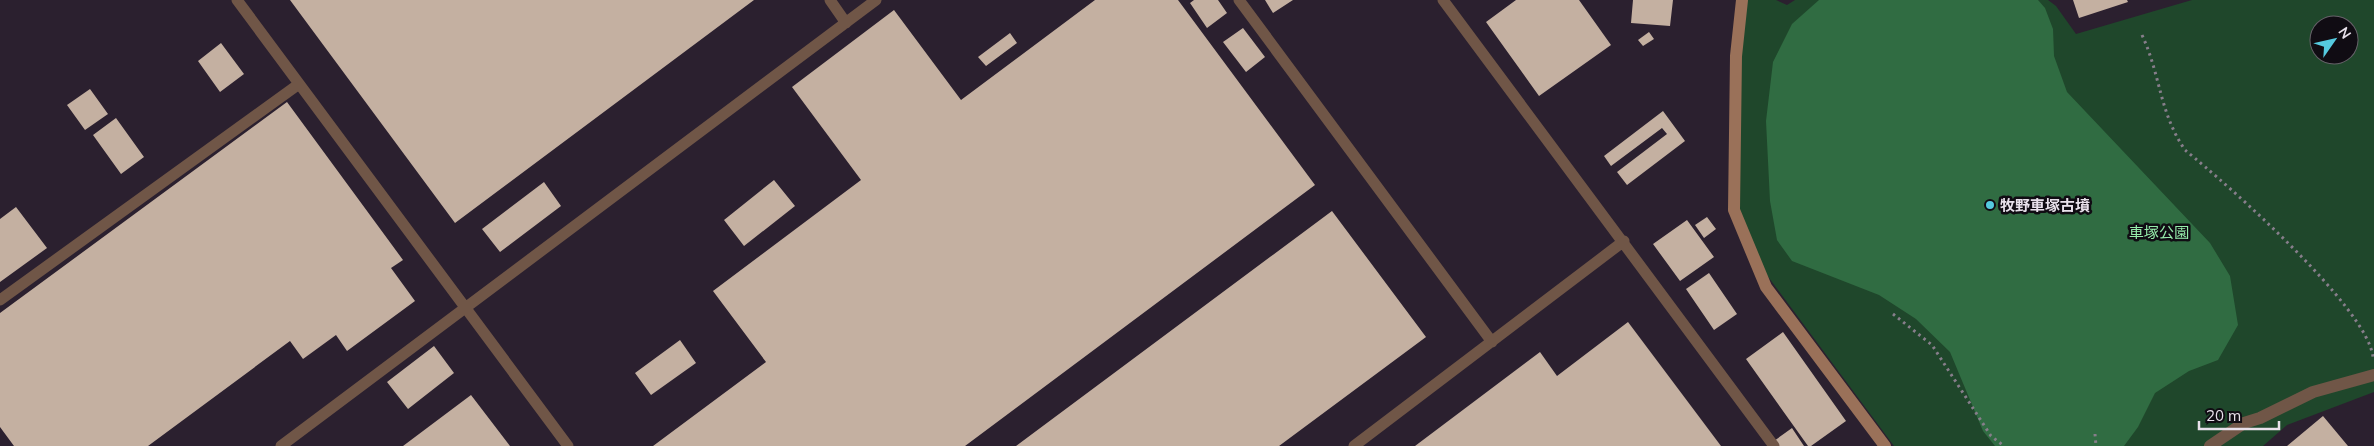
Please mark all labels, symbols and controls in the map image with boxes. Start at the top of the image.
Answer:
north arrow [2309,15,2359,65]
text: N [2334,23,2355,42]
place label: 牧野車塚古墳 [2000,196,2090,215]
marker: 牧野車塚古墳 [1984,199,1996,211]
park label: 車塚公園 [2129,223,2189,242]
scale bar [2199,398,2279,430]
text: 20 m [2206,406,2241,425]

